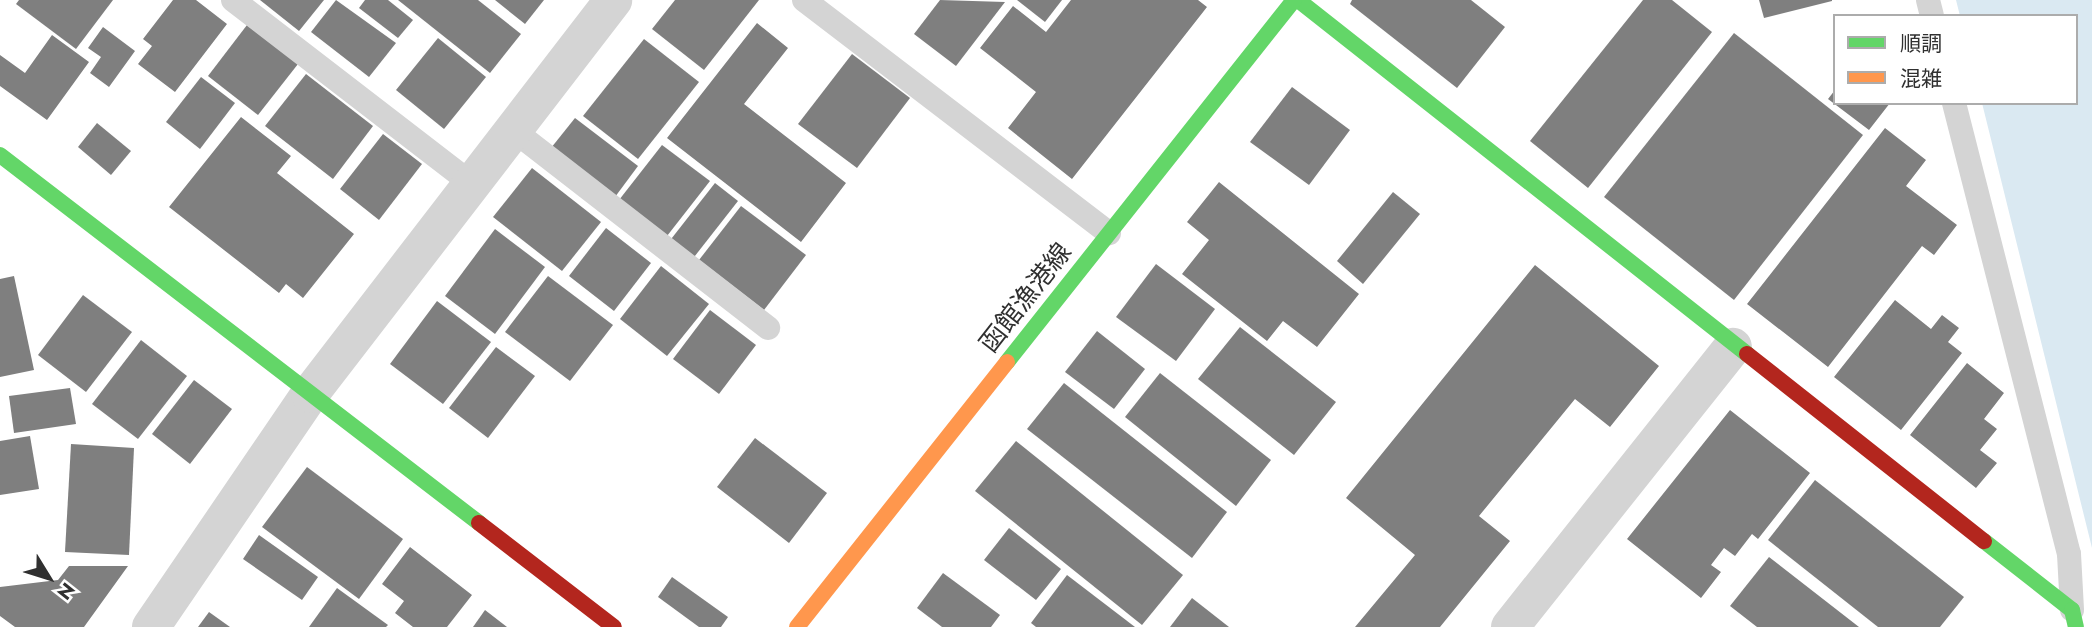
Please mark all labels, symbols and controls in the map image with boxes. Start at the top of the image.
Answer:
legend [1833,14,2078,105]
text: 順調 [1900,29,1942,59]
text: 混雑 [1900,64,1942,94]
street label: 函館漁港線 [974,237,1078,359]
north arrow [14,543,84,613]
text: N [51,577,81,605]

